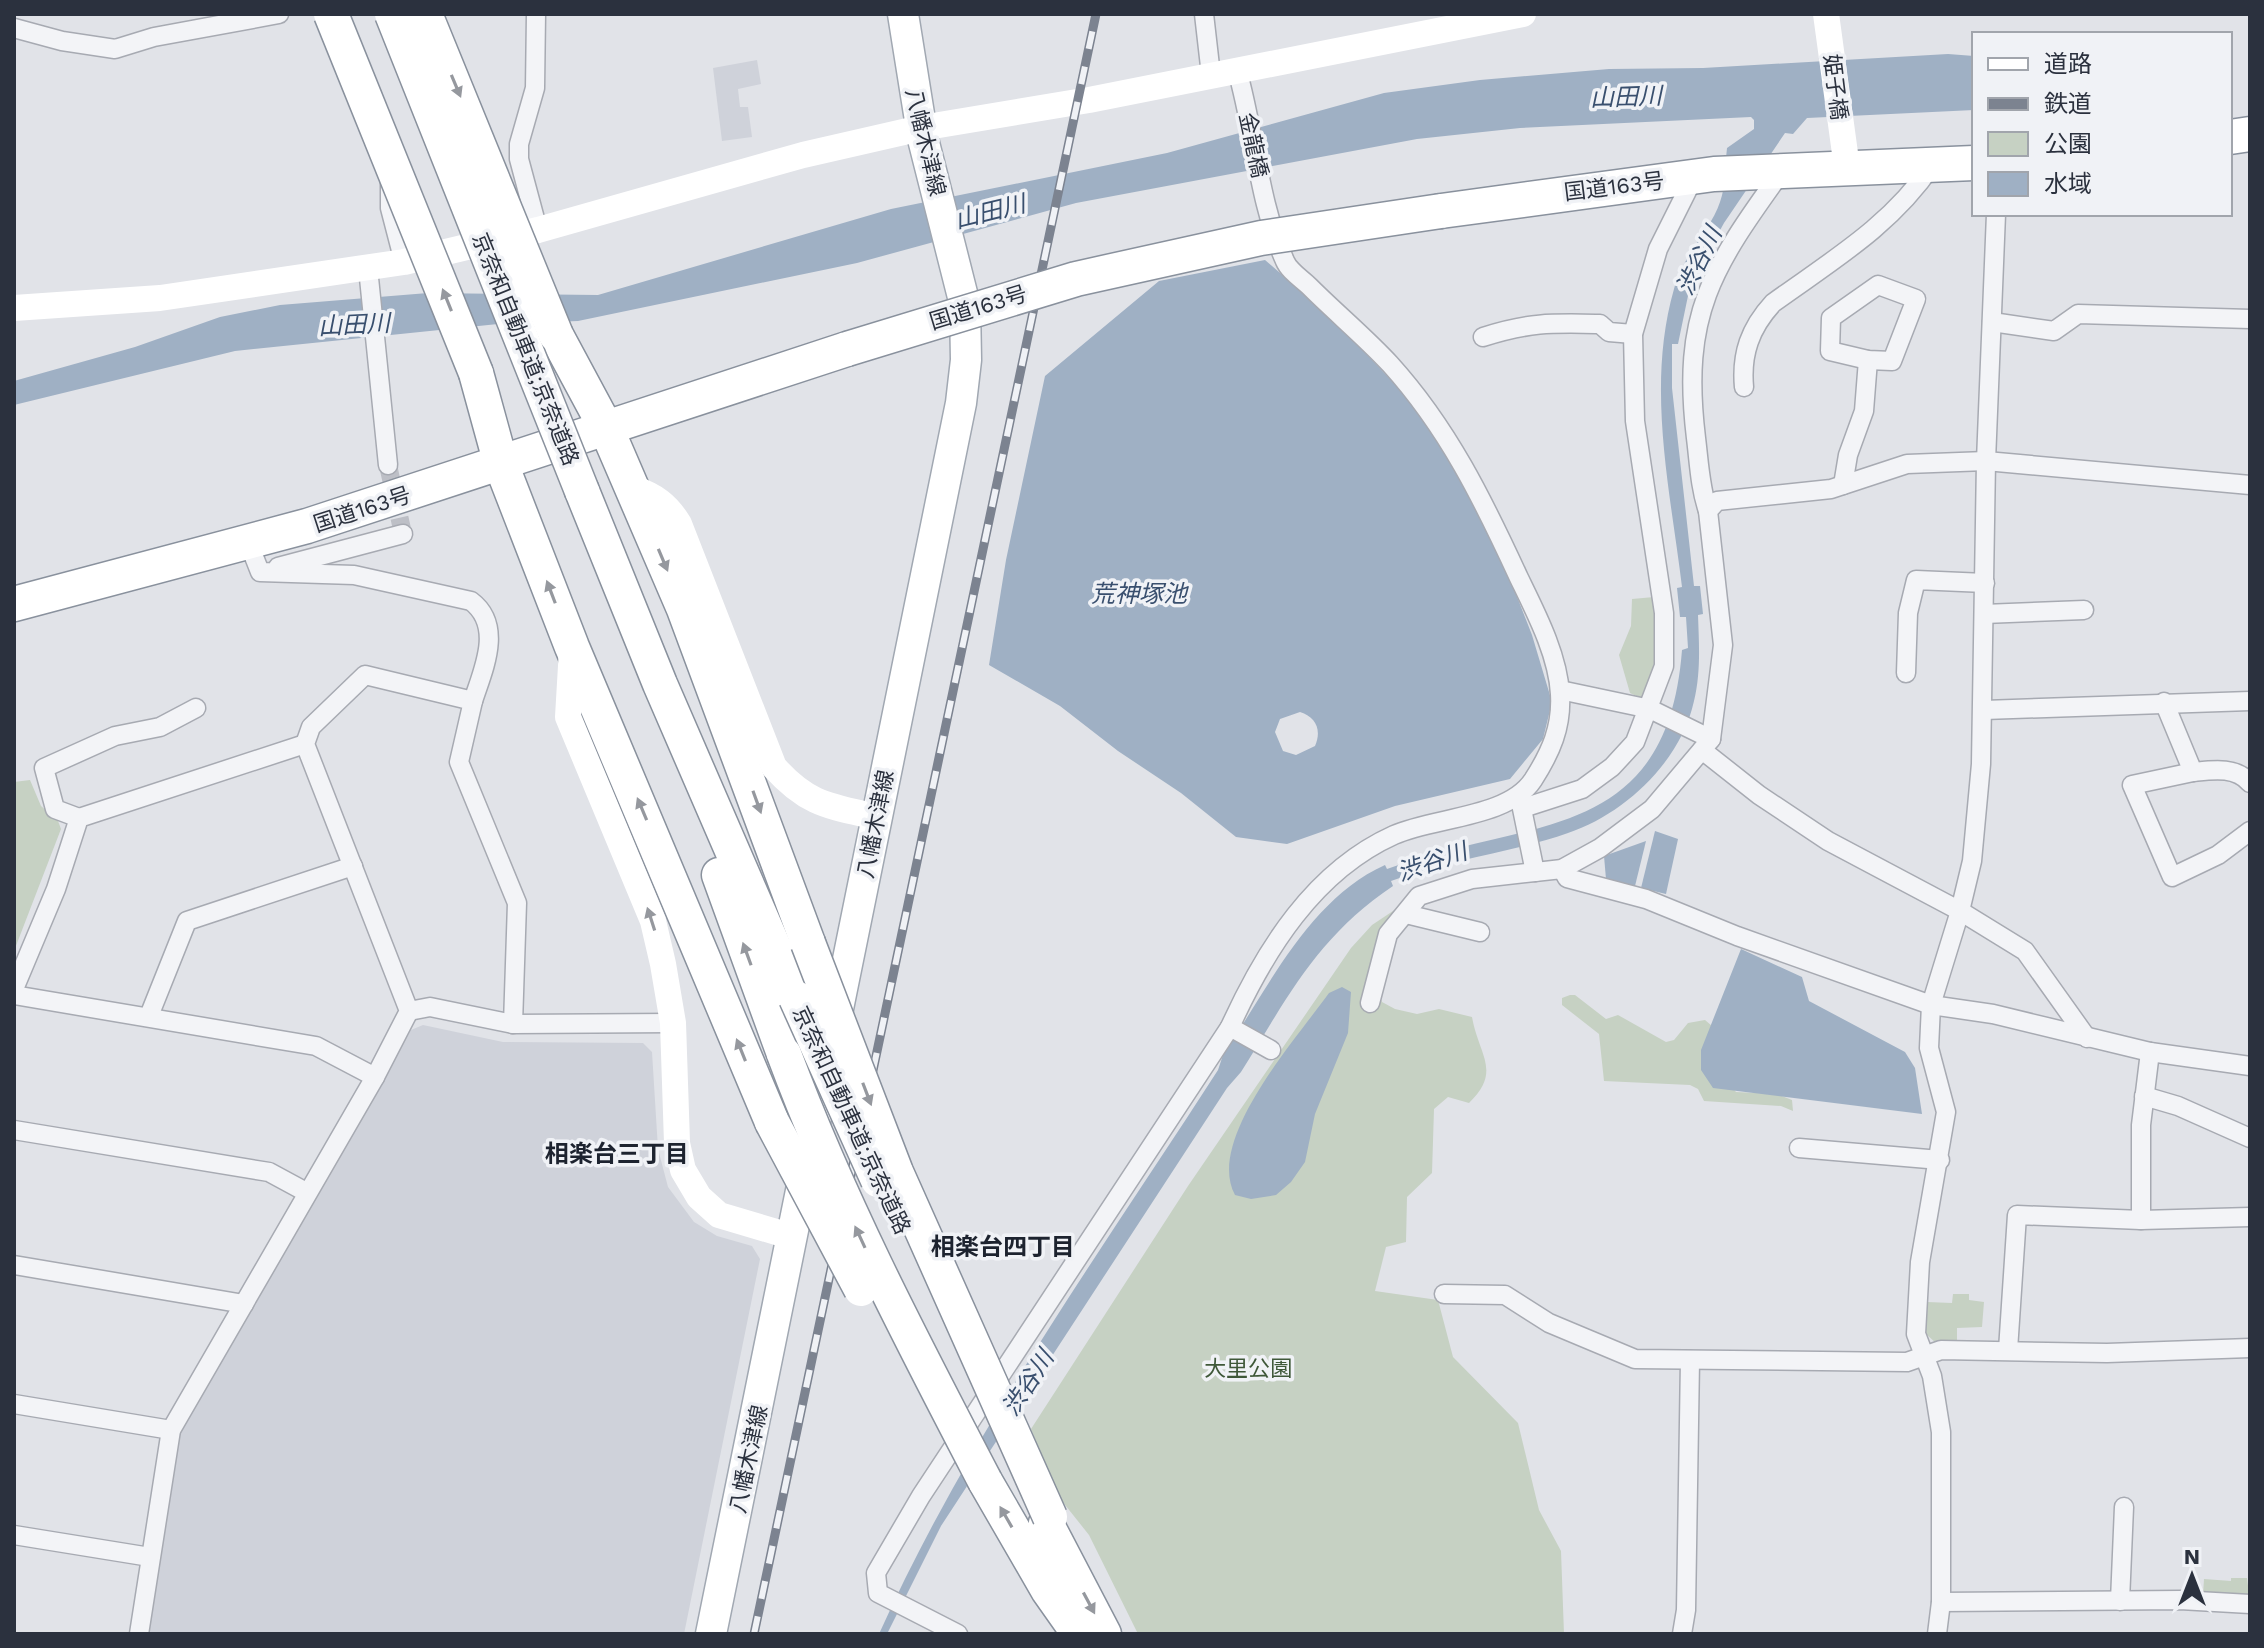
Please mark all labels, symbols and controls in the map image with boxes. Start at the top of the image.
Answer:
legend [1972,32,2232,216]
text: 道路 [2044,50,2092,78]
street label: 姫子橋 [1819,53,1852,121]
one-way arrow [449,74,462,98]
water label: 山田川 [1590,82,1665,112]
street label: 八幡木津線 [901,86,950,199]
text: 鉄道 [2044,90,2092,118]
street label: 金龍橋 [1234,110,1273,180]
text: 公園 [2044,130,2092,158]
street label: 国道163号 [1563,168,1666,205]
text: 水域 [2044,170,2092,198]
water label: 山田川 [952,189,1031,234]
water label: 渋谷川 [1671,220,1729,299]
street label: 京奈和自動車道;京奈道路 [467,229,584,469]
street label: 国道163号 [926,281,1030,334]
one-way arrow [440,288,453,312]
water label: 山田川 [317,309,394,341]
street label: 国道163号 [310,482,414,537]
one-way arrow [657,548,670,572]
one-way arrow [544,580,557,604]
water label: 荒神塚池 [1091,580,1189,608]
street label: 八幡木津線 [853,768,898,880]
one-way arrow [751,790,764,814]
one-way arrow [636,798,649,821]
water label: 渋谷川 [1393,836,1473,887]
one-way arrow [645,907,657,931]
one-way arrow [741,942,753,966]
street label: 京奈和自動車道;京奈道路 [788,1002,915,1238]
one-way arrow [735,1038,748,1062]
one-way arrow [861,1083,874,1107]
district label: 相楽台三丁目 [545,1140,689,1168]
one-way arrow [853,1225,867,1249]
district label: 相楽台四丁目 [931,1233,1075,1261]
water label: 渋谷川 [997,1343,1061,1421]
park label: 大里公園 [1204,1356,1292,1381]
street label: 八幡木津線 [725,1403,772,1516]
one-way arrow [999,1506,1013,1528]
north arrow [2152,1536,2232,1616]
text: N [2184,1544,2200,1569]
one-way arrow [1081,1592,1095,1614]

